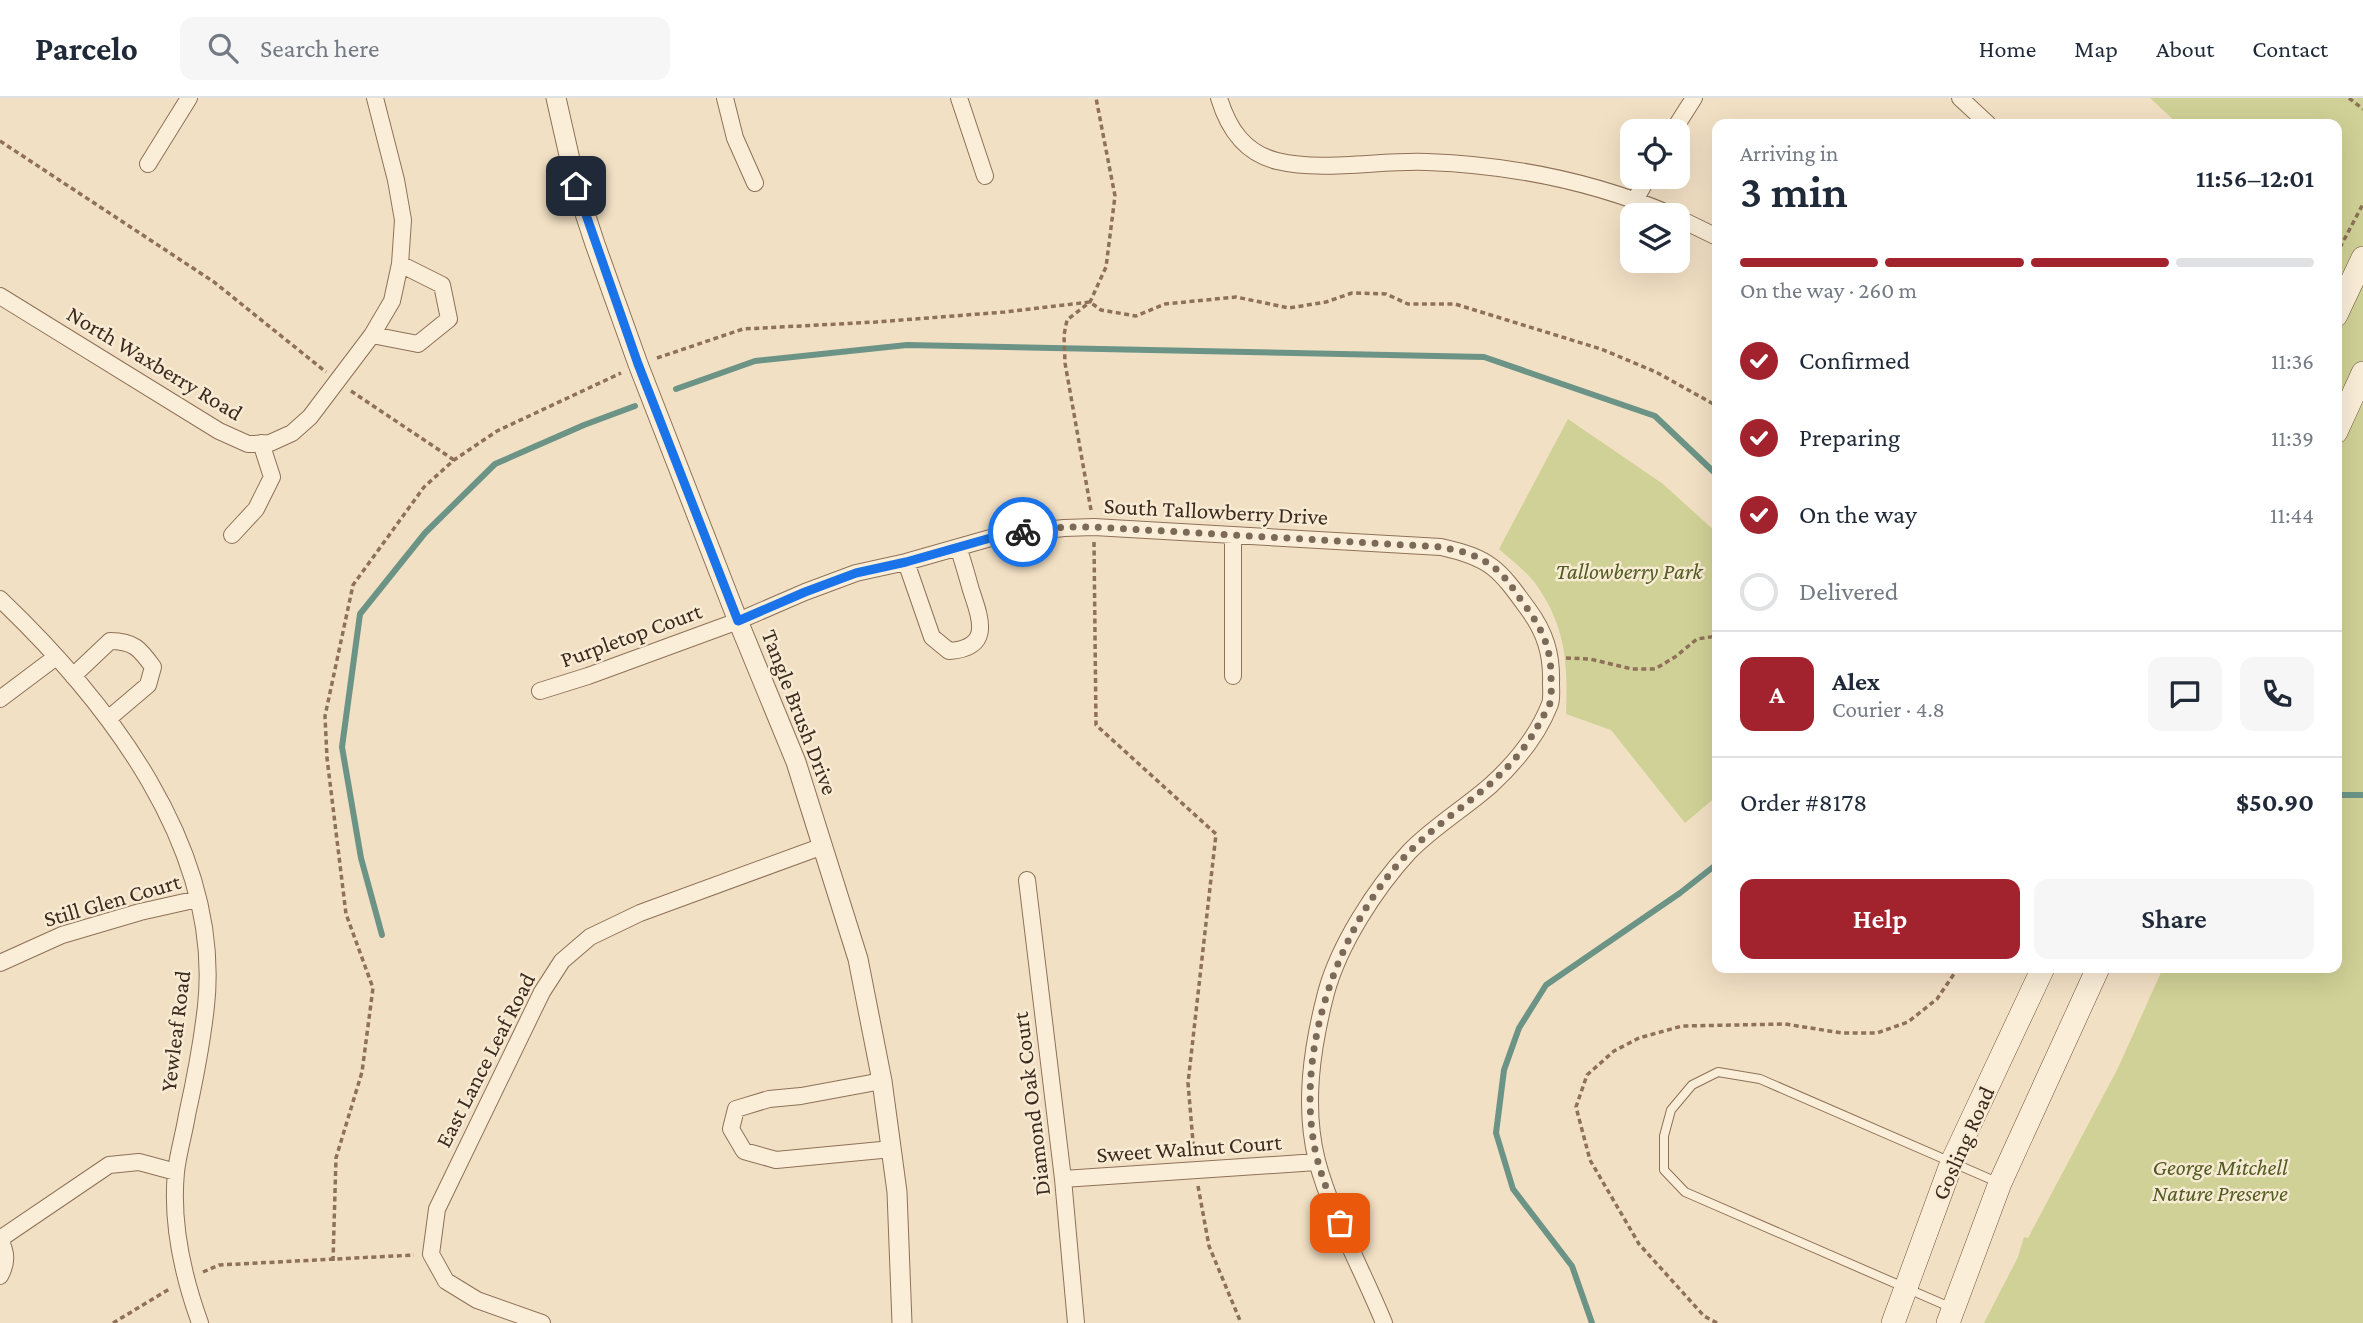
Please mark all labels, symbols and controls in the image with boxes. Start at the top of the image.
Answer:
search box [180,17,670,80]
icon: search [204,29,242,67]
text: Parcelo [35,30,138,67]
text: Search here [260,34,379,63]
text: Home [1979,35,2036,62]
text: Map [2074,35,2118,62]
text: About [2156,35,2214,62]
text: Contact [2252,35,2328,62]
map controls [1620,119,1690,273]
button: locate [1620,119,1690,189]
text: Arriving in [1740,140,1838,166]
pin [546,156,606,216]
text: 11:56–12:01 [2196,164,2314,193]
text: 3 min [1740,166,1848,217]
icon: home [557,167,595,205]
button: layers [1620,203,1690,273]
text: On the way · 260 m [1740,277,1917,303]
street label: North Waxberry Road [63,300,247,426]
icon: check [1740,342,1778,380]
text: Confirmed [1799,346,1910,375]
text: 11:36 [2271,348,2314,374]
icon: check [1740,419,1778,457]
text: Preparing [1799,423,1900,452]
text: 11:39 [2271,425,2314,451]
street label: South Tallowberry Drive [1103,492,1329,530]
icon: check [1740,496,1778,534]
courier [988,497,1058,567]
text: On the way [1799,500,1917,529]
text: 11:44 [2270,502,2314,528]
icon: bike [1004,513,1042,551]
park label: Tallowberry Park [1555,558,1704,584]
text: Delivered [1799,577,1898,606]
street label: Purpletop Court [557,597,705,673]
street label: Tangle Brush Drive [757,626,843,798]
button: chat [2148,657,2222,731]
button: phone [2240,657,2314,731]
text: Alex [1832,667,1880,696]
text: A [1769,680,1785,709]
text: Courier · 4.8 [1832,696,1945,722]
text: Order #8178 [1740,788,1867,817]
text: $50.90 [2236,788,2314,817]
street label: Still Glen Court [41,868,184,932]
button: Help [1740,879,2020,959]
button: Share [2034,879,2314,959]
street label: East Lance Leaf Road [430,968,540,1152]
street label: Yewleaf Road [155,969,195,1093]
street label: Diamond Oak Court [1007,1010,1055,1197]
street label: Gosling Road [1926,1082,2000,1204]
street label: Sweet Walnut Court [1096,1129,1283,1167]
park label: George Mitchell Nature Preserve [2152,1154,2288,1206]
pin [1310,1193,1370,1253]
icon: bag [1321,1204,1359,1242]

